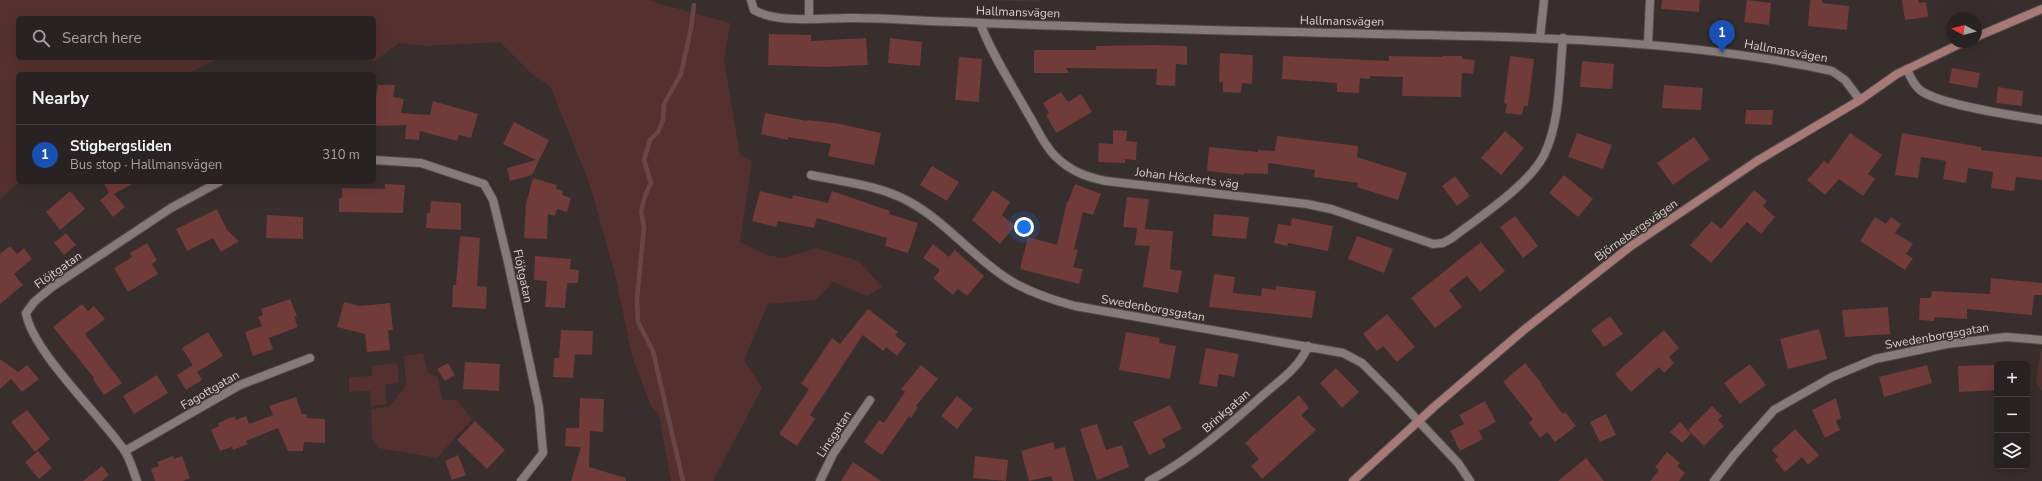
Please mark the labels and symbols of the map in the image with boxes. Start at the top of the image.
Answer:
street label: Hallmansvägen [976,3,1060,21]
street label: Hallmansvägen [1300,12,1384,30]
north arrow [1946,12,1982,48]
pin: 1 [1709,20,1735,53]
street label: Hallmansvägen [1743,36,1829,66]
street label: Johan Höckerts väg [1133,164,1240,192]
street label: Björnebergsvägen [1591,195,1681,265]
your location [1014,217,1034,237]
street label: Flöjtgatan [31,248,85,292]
street label: Flöjtgatan [510,248,536,304]
street label: Swedenborgsgatan [1100,291,1206,325]
street label: Swedenborgsgatan [1884,319,1990,353]
street label: Fagottgatan [178,367,242,413]
street label: Brinkgatan [1199,386,1253,436]
street label: Linsgatan [813,408,855,460]

